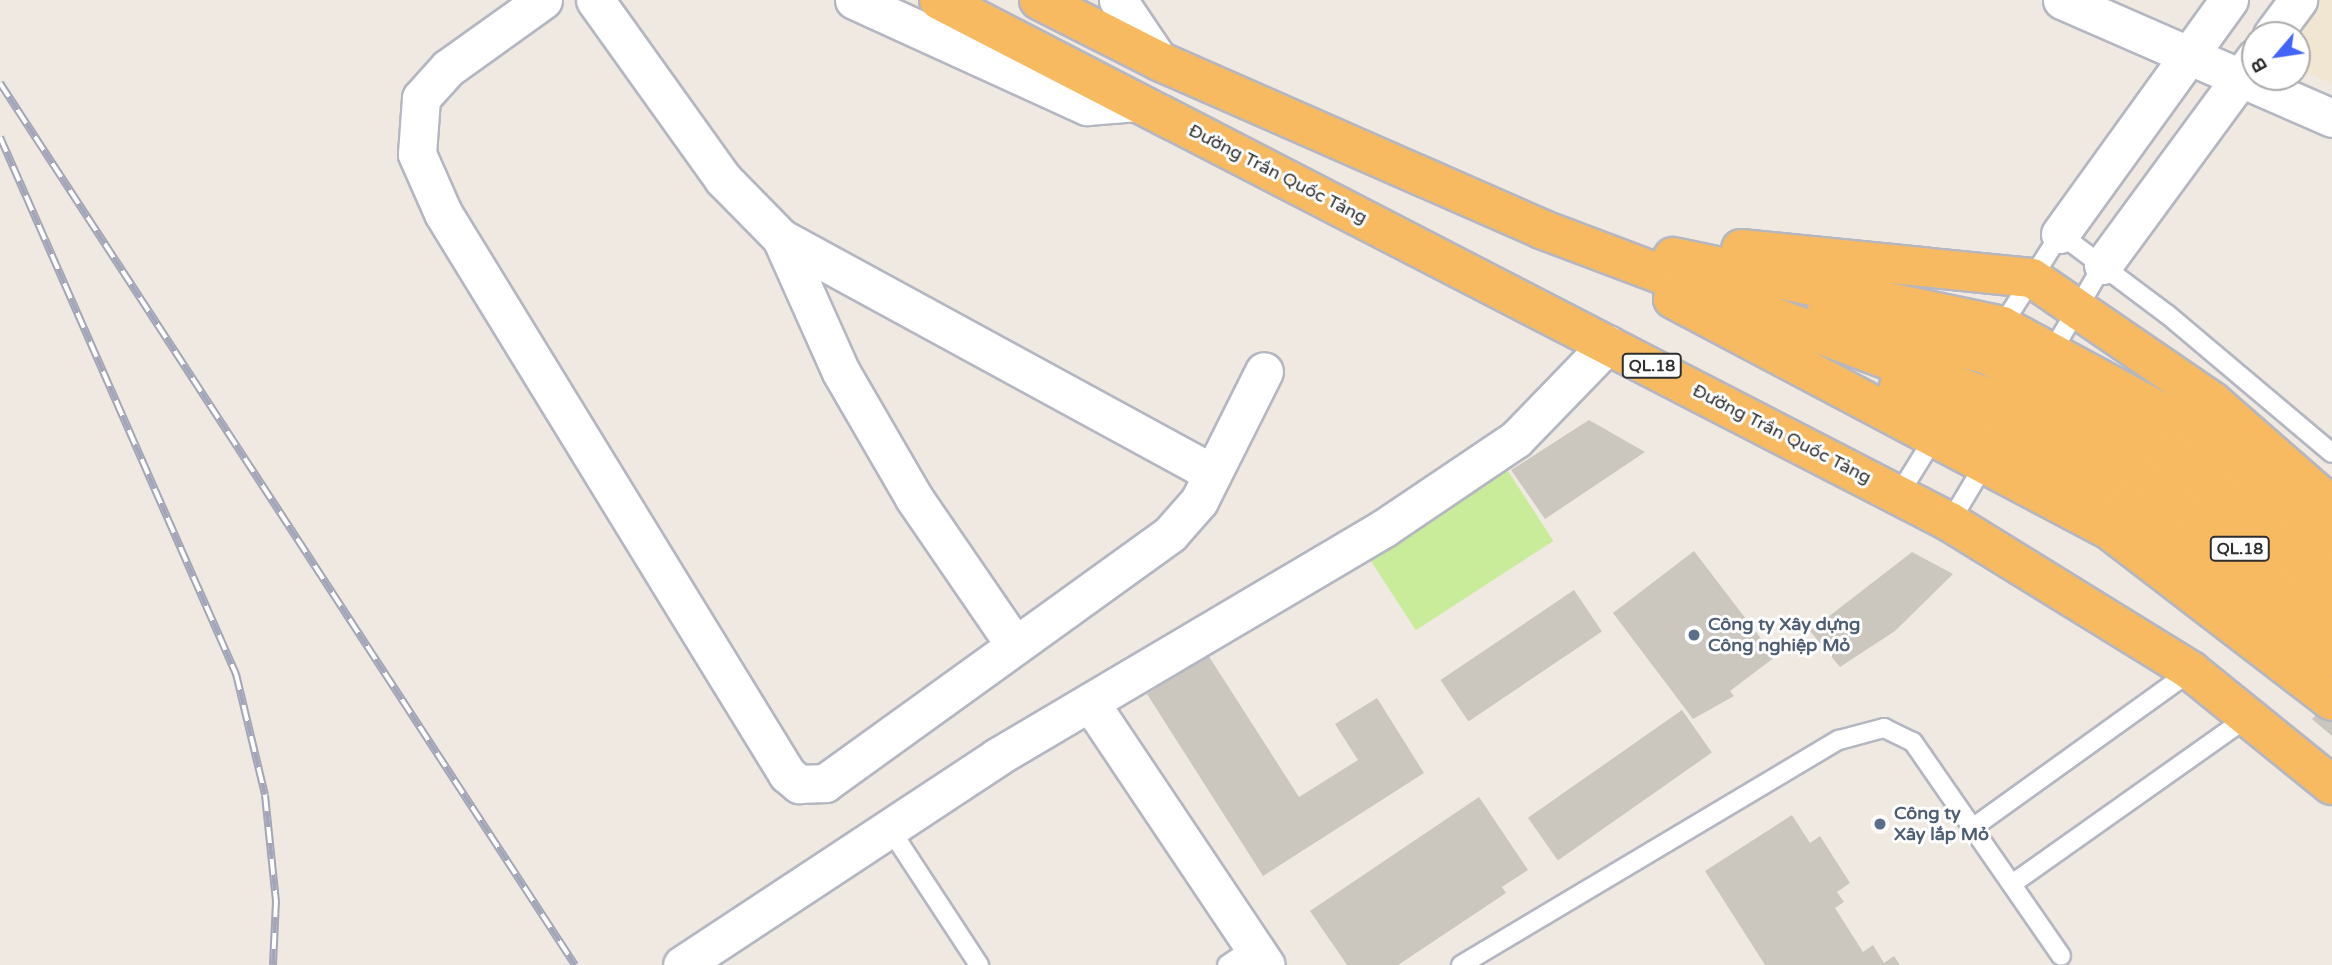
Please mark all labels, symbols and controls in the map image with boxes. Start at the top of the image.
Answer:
north arrow [2241,21,2311,91]
text: B [2247,54,2272,76]
street label: Đường Trần Quốc Tảng [1185,120,1371,228]
road number: QL.18 [1620,354,1684,378]
street label: Đường Trần Quốc Tảng [1689,380,1875,488]
road number: QL.18 [2208,536,2272,562]
place label: Công ty Xây dựng Công nghiệp Mỏ [1708,614,1860,656]
marker: Công ty Xây dựng Công nghiệp Mỏ [1686,627,1702,643]
place label: Công ty Xây lắp Mỏ [1894,803,1989,846]
marker: Công ty Xây lắp Mỏ [1872,816,1888,832]

